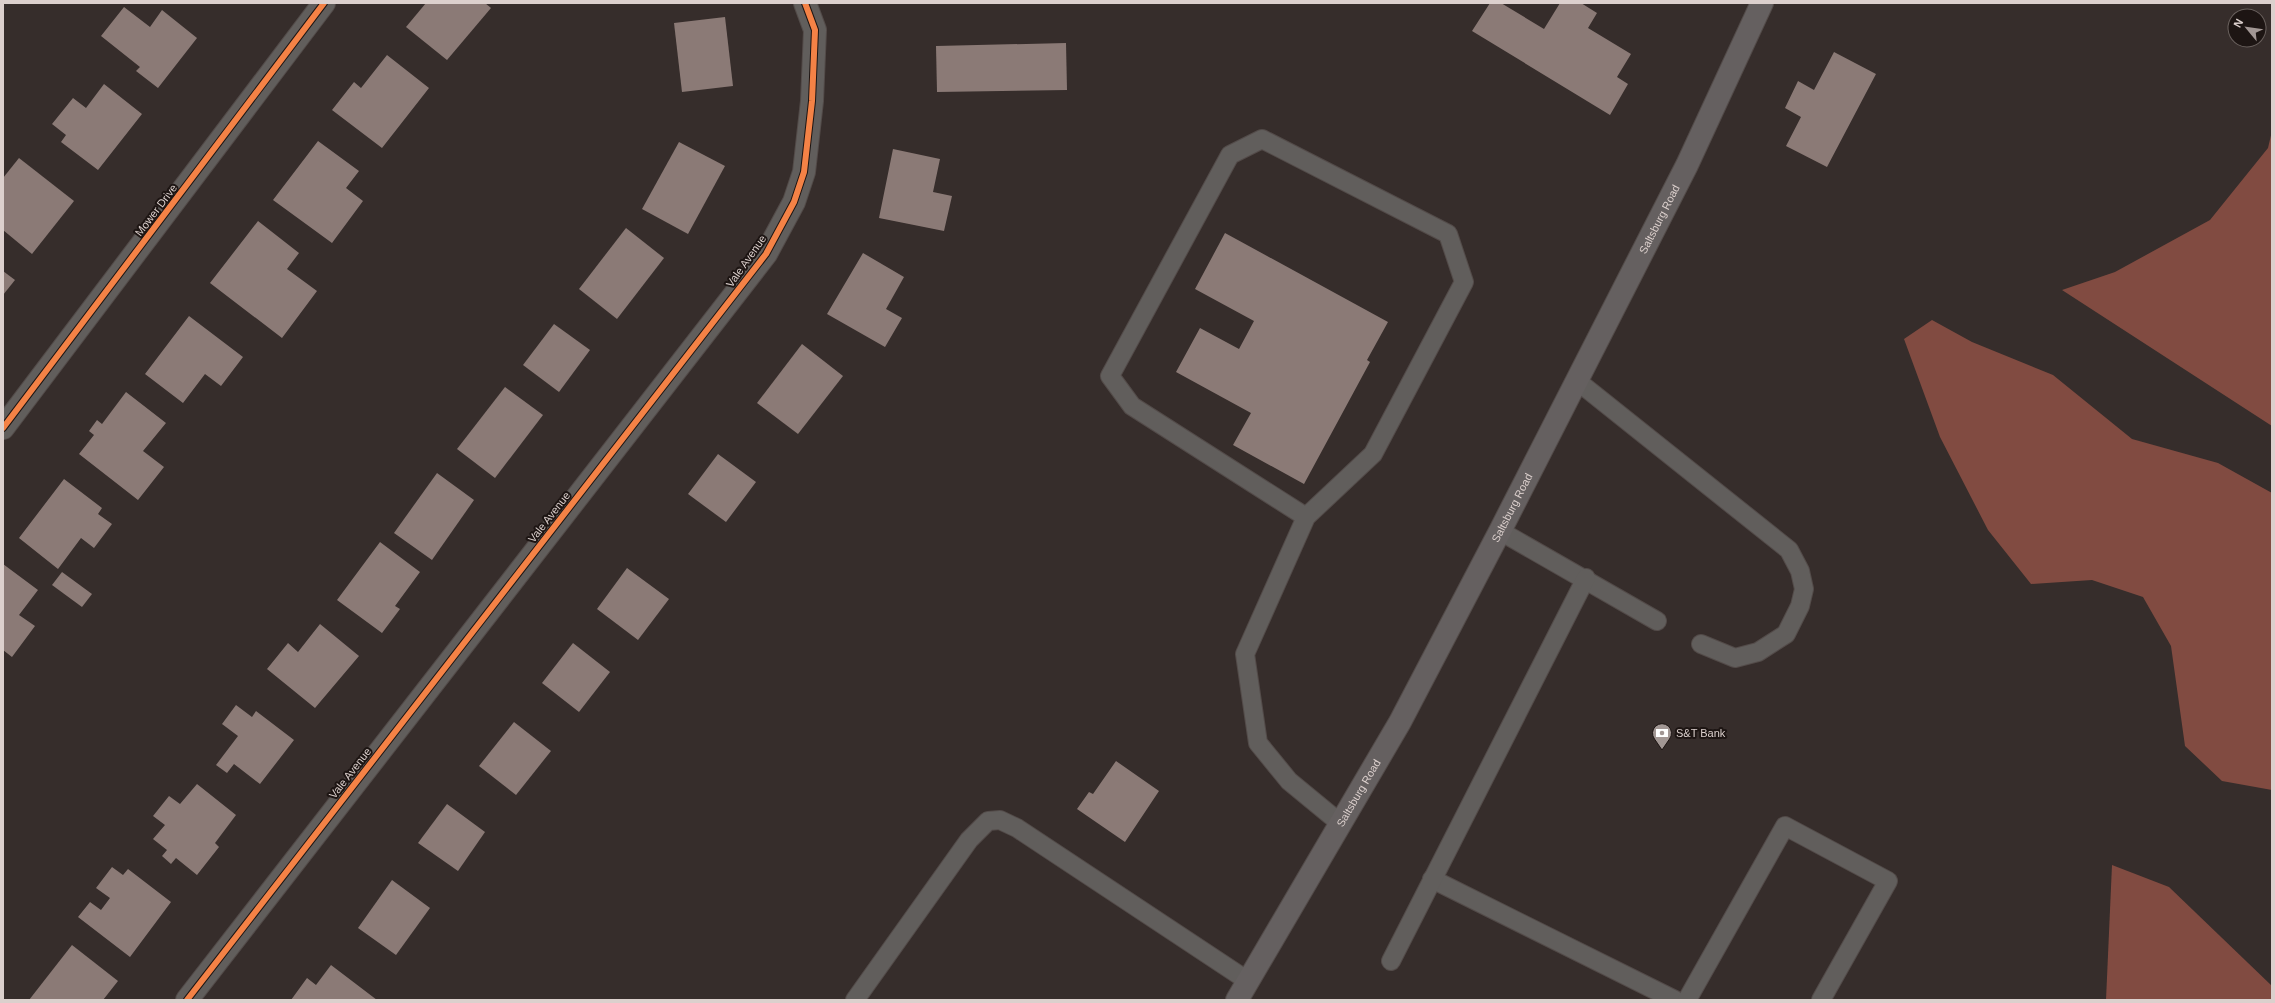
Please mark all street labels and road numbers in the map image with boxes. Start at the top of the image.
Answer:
street label: Mower Drive [133,182,179,238]
street label: Saltsburg Road [1637,183,1682,256]
street label: Vale Avenue [724,233,768,289]
street label: Saltsburg Road [1489,471,1535,544]
street label: Vale Avenue [526,489,572,545]
street label: Vale Avenue [327,745,373,801]
street label: Saltsburg Road [1334,757,1383,829]

